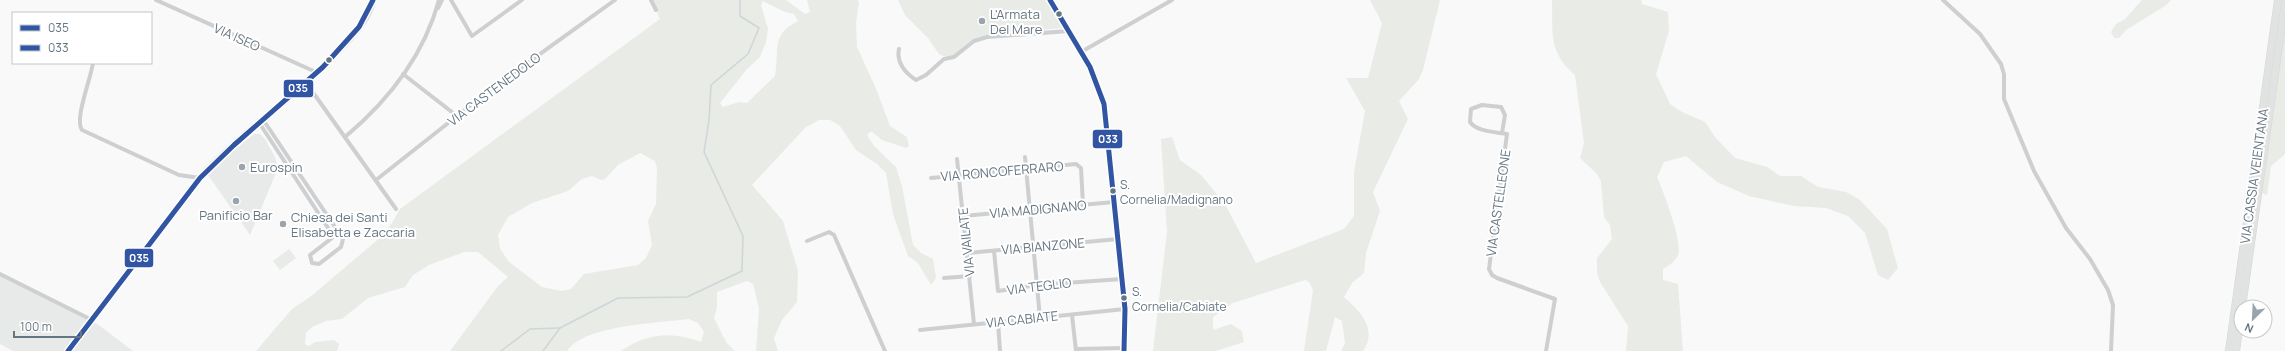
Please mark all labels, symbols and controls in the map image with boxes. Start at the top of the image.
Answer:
place label: L'Armata Del Mare [990,5,1043,38]
unlabelled marker [1054,9,1064,19]
legend [12,12,152,64]
marker: L'Armata Del Mare [977,16,987,26]
text: 035 [48,19,69,36]
street label: VIA ISEO [211,19,264,55]
text: 033 [48,39,69,56]
street label: VIA CASTENEDOLO [444,48,545,130]
unlabelled marker [324,55,334,65]
line badge: 035 [283,79,314,98]
text: 035 [288,80,308,95]
street label: VIA CASSIA VEIENTANA [2236,107,2272,245]
line badge: 033 [1092,129,1123,149]
text: 033 [1098,131,1118,146]
street label: VIA CASTELLEONE [1482,148,1514,258]
street label: VIA RONCOFERRARO [940,157,1065,185]
place label: Eurospin [250,158,303,176]
marker: Eurospin [237,162,247,172]
place label: S. Cornelia/Madignano [1120,176,1233,208]
marker: S. Cornelia/Madignano [1108,186,1118,196]
marker: Panificio Bar [231,196,241,206]
street label: VIA MADIGNANO [989,196,1088,222]
place label: Panificio Bar [199,206,273,224]
street label: VIA VAILATE [953,207,979,277]
place label: Chiesa dei Santi Elisabetta e Zaccaria [291,208,415,241]
marker: Chiesa dei Santi Elisabetta e Zaccaria [278,219,288,229]
street label: VIA BIANZONE [1001,233,1085,259]
line badge: 035 [124,248,154,268]
text: 035 [129,250,149,265]
street label: VIA TEGLIO [1006,273,1073,299]
place label: S. Cornelia/Cabiate [1132,283,1226,315]
marker: S. Cornelia/Cabiate [1119,293,1129,303]
north arrow [2233,299,2273,339]
street label: VIA CABIATE [985,306,1059,332]
scale bar [14,313,81,339]
text: 100 m [20,318,52,335]
text: N [2242,320,2255,337]

